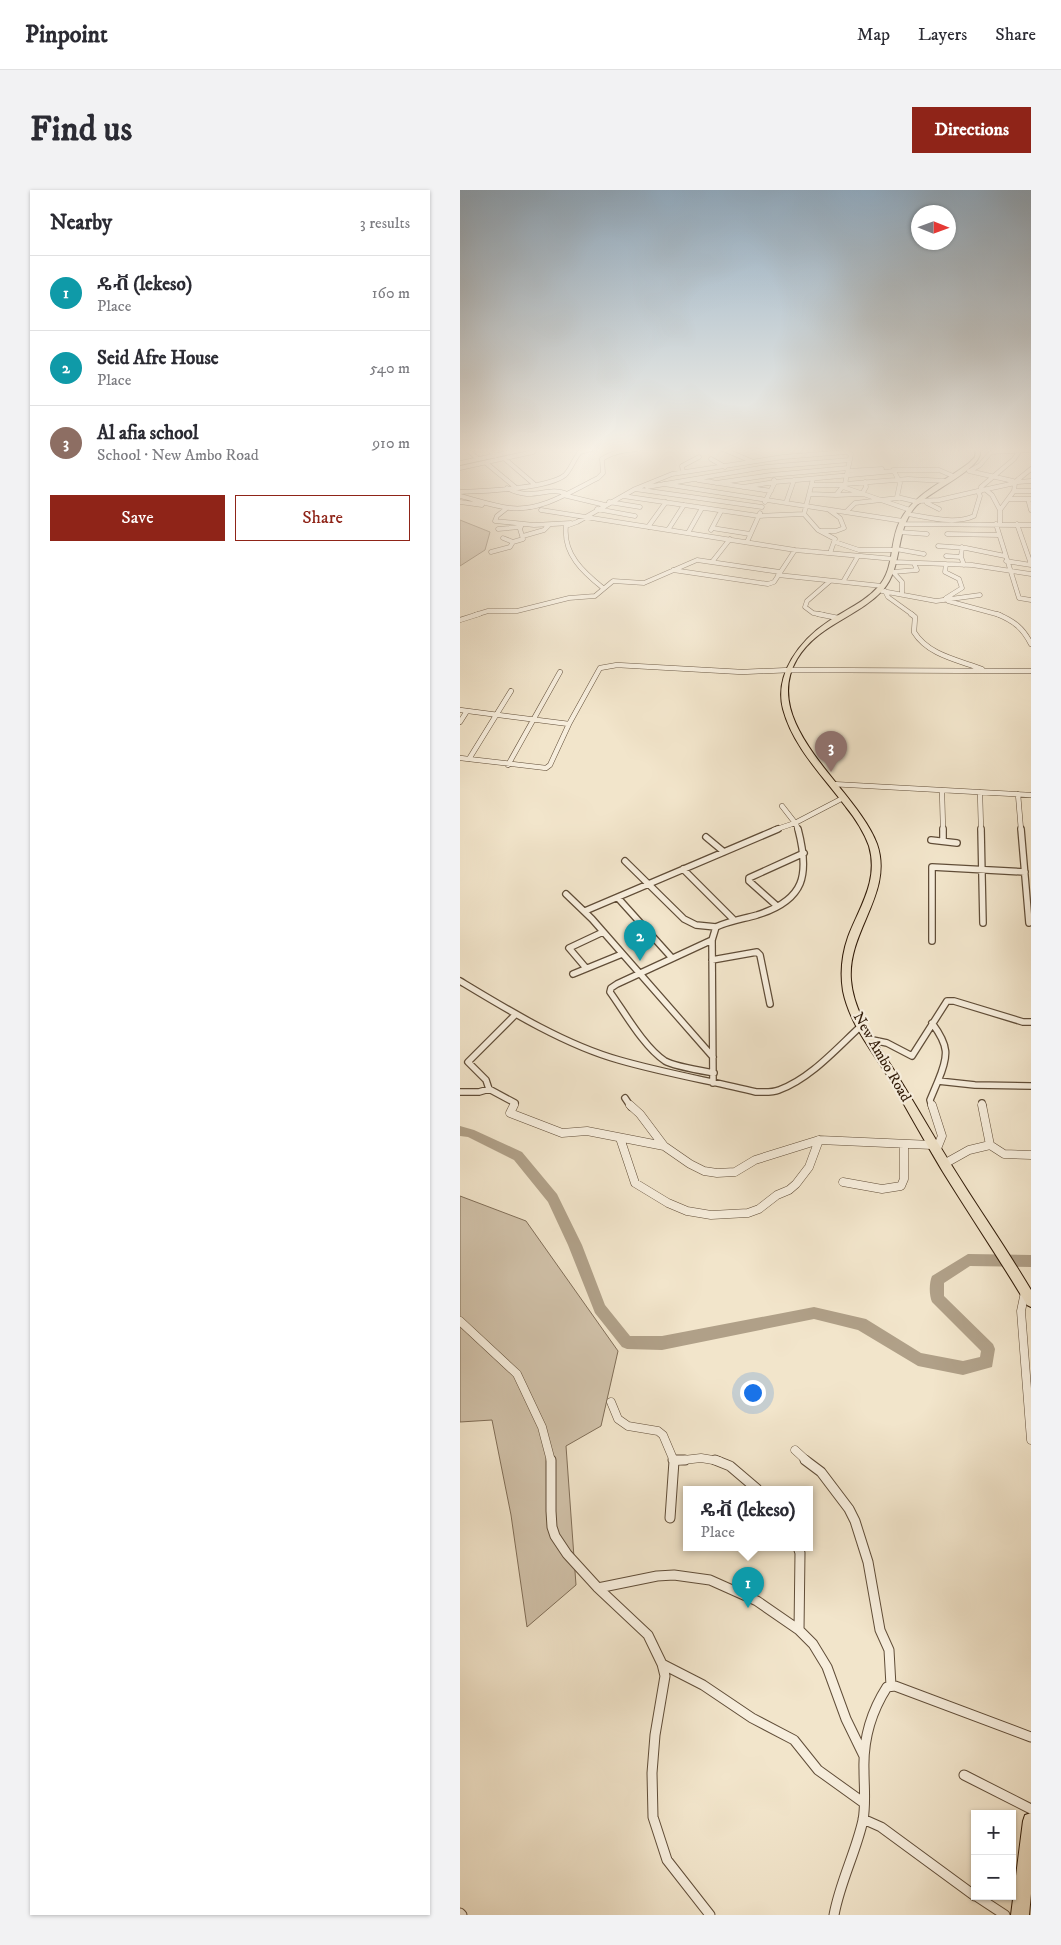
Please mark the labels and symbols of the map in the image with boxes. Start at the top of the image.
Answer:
north arrow [911,205,956,250]
pin: 3 [815,731,847,772]
pin: 2 [624,920,656,961]
street label: New Ambo Road [849,1009,916,1106]
your location [740,1380,766,1406]
pin: 1 [732,1567,764,1608]

